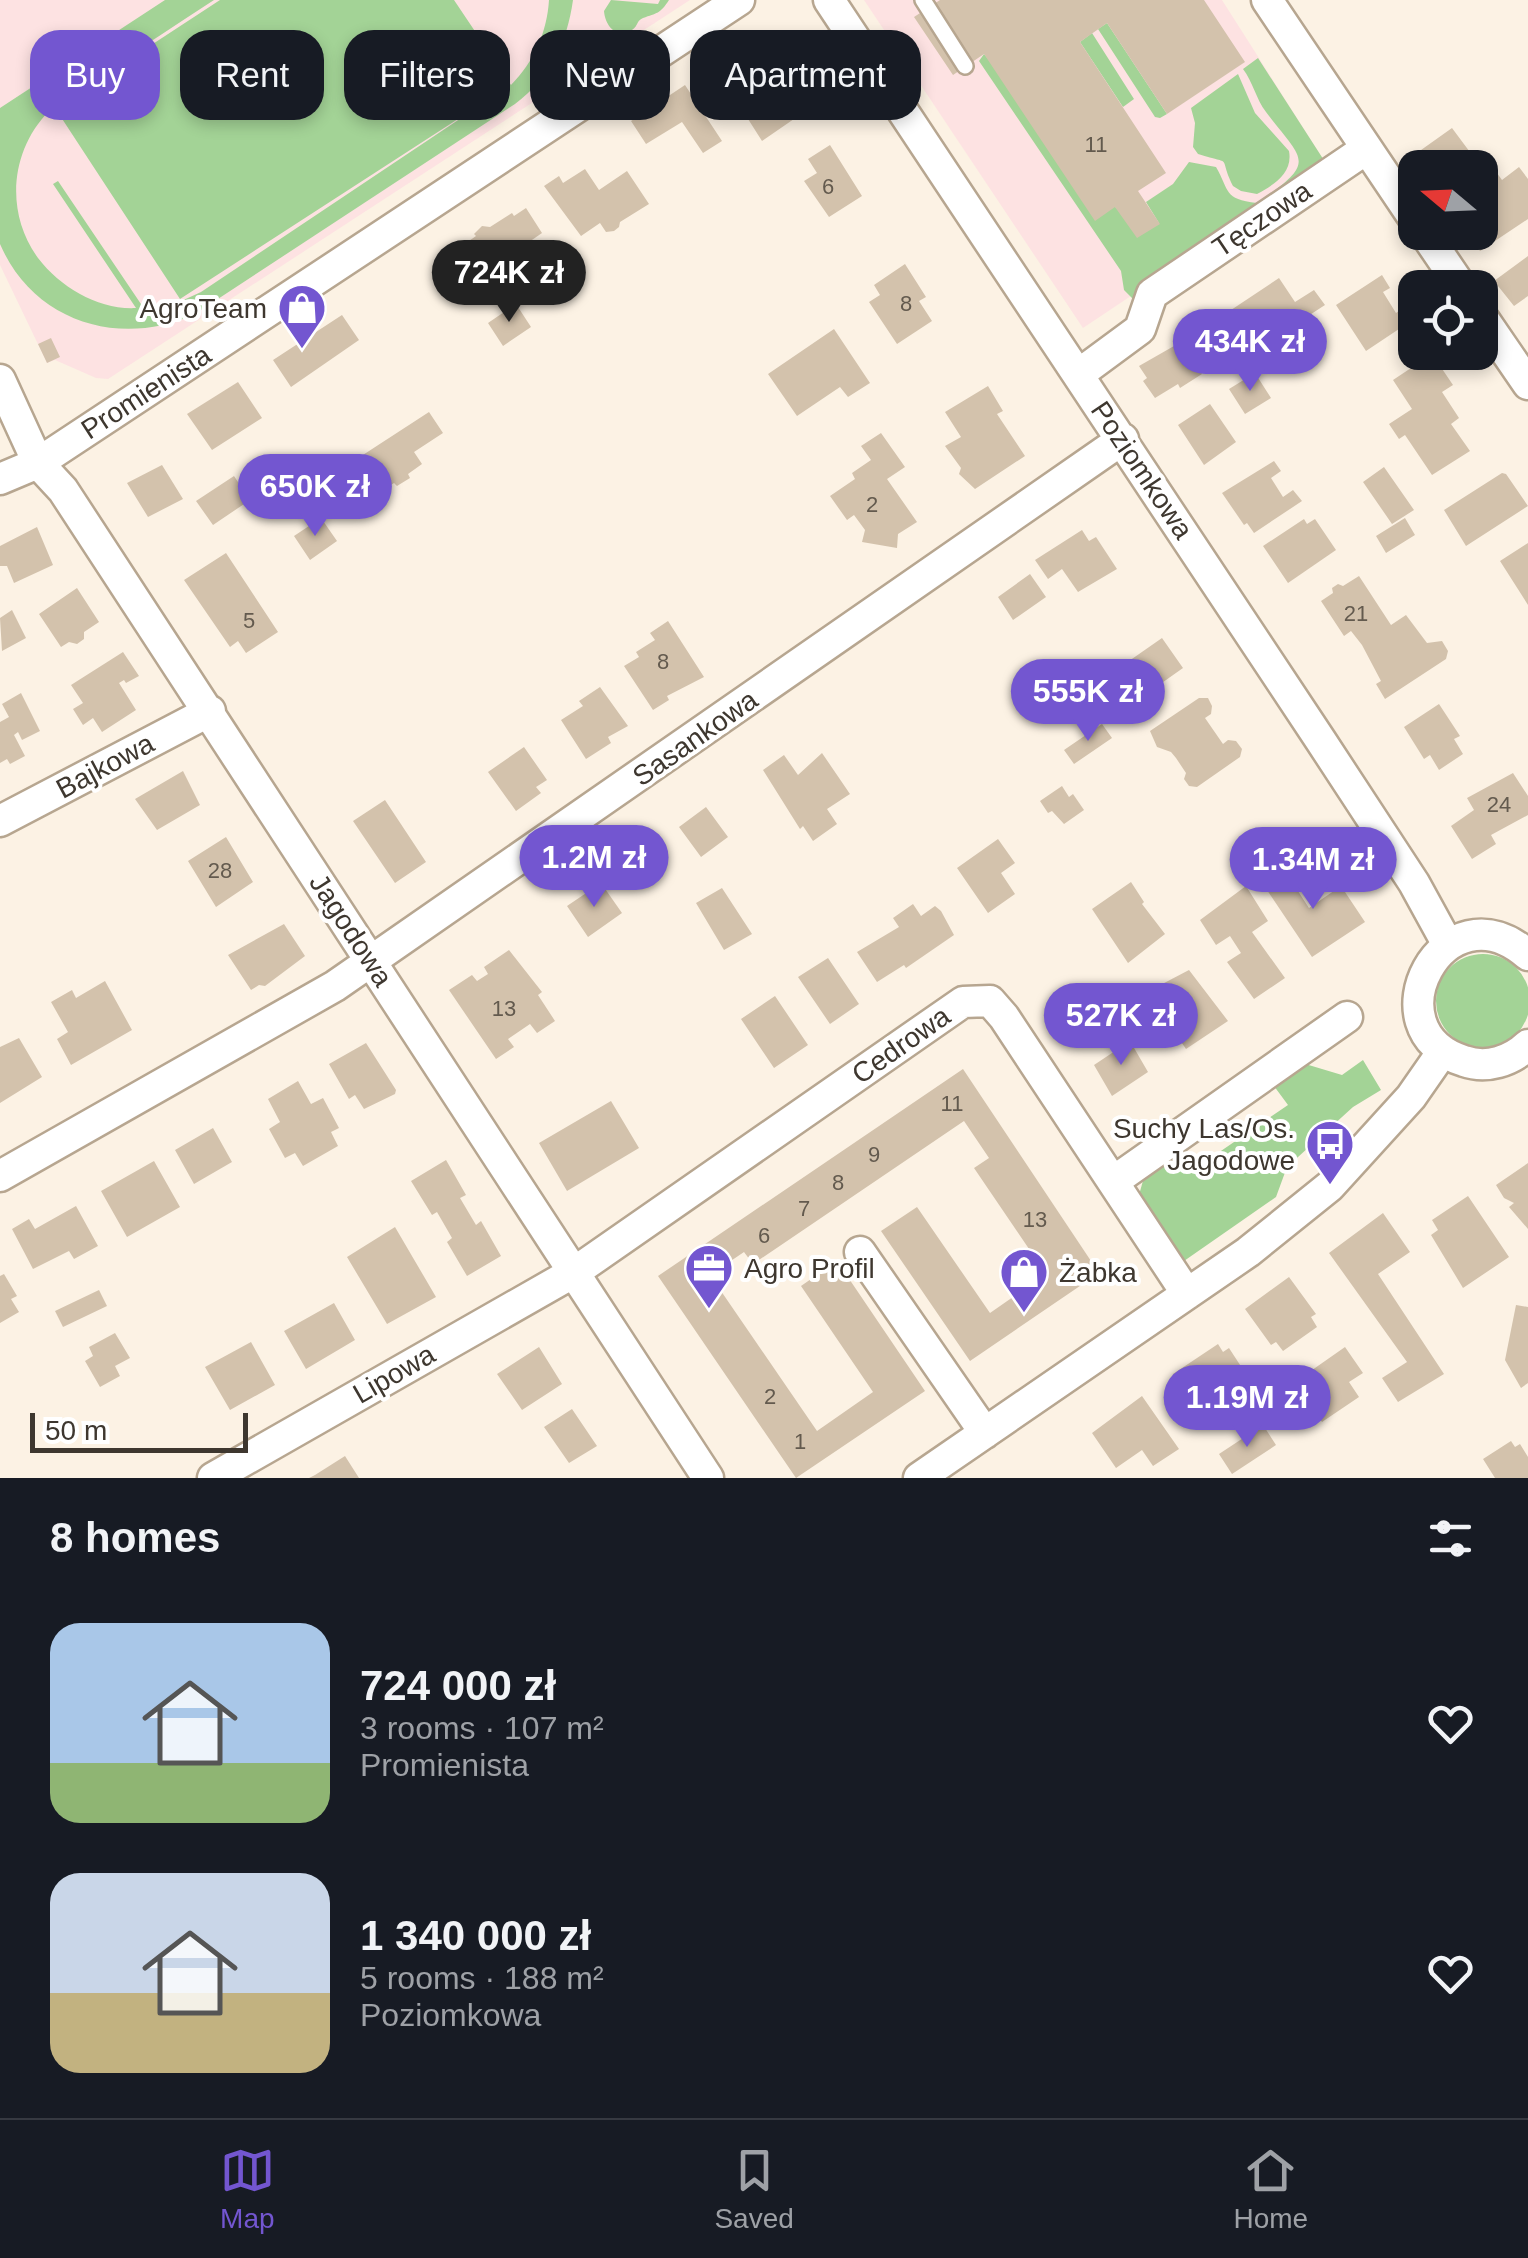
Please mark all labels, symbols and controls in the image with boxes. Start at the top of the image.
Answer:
chip: Buy [30,30,160,120]
chip: Rent [180,30,324,120]
chip: Filters [344,30,510,120]
chip: New [530,30,670,120]
chip: Apartment [690,30,921,120]
house number: 11 [1085,132,1107,157]
north arrow [1398,150,1498,250]
map controls [1398,150,1498,370]
house number: 6 [822,174,834,199]
street label: Tęczowa [1207,175,1317,263]
pin: 724K zł [417,240,601,325]
text: 724K zł [454,254,564,290]
button: locate [1398,270,1498,370]
shop icon: AgroTeam [276,282,328,350]
house number: 8 [900,291,912,316]
place label: AgroTeam [139,293,267,324]
pin: 434K zł [1158,309,1342,394]
text: 434K zł [1195,323,1305,359]
street label: Promienista [76,339,217,445]
street label: Poziomkowa [1085,396,1199,545]
pin: 650K zł [223,454,407,539]
text: 650K zł [260,468,370,504]
house number: 2 [866,492,878,517]
house number: 21 [1344,601,1368,626]
house number: 5 [243,608,255,633]
house number: 8 [657,649,669,674]
pin: 555K zł [996,659,1180,744]
text: 555K zł [1033,673,1143,709]
street label: Sasankowa [627,684,764,792]
street label: Bajkowa [51,727,159,805]
house number: 24 [1487,792,1511,817]
pin: 1.2M zł [502,825,686,910]
pin: 1.34M zł [1210,827,1416,912]
text: 1.2M zł [542,839,646,875]
text: 1.34M zł [1252,841,1374,877]
house number: 28 [208,858,232,883]
street label: Jagodowa [303,868,399,992]
pin: 527K zł [1029,983,1213,1068]
house number: 13 [492,996,516,1021]
text: 527K zł [1066,997,1176,1033]
street label: Cedrowa [846,1000,956,1090]
house number: 11 [941,1091,963,1116]
place label: Suchy Las/Os. Jagodowe [1113,1113,1295,1176]
bus stop icon: Suchy Las/Os. Jagodowe [1304,1118,1356,1186]
house number: 9 [868,1142,880,1167]
house number: 8 [832,1170,844,1195]
house number: 7 [798,1196,810,1221]
house number: 13 [1023,1207,1047,1232]
house number: 6 [758,1223,770,1248]
office icon: Agro Profil [683,1242,735,1310]
shop icon: Żabka [998,1246,1050,1314]
place label: Agro Profil [744,1253,875,1284]
place label: Żabka [1059,1257,1137,1288]
street label: Lipowa [348,1338,441,1410]
pin: 1.19M zł [1144,1365,1350,1450]
text: 1.19M zł [1186,1379,1308,1415]
house number: 2 [764,1384,776,1409]
scale bar [30,1408,248,1452]
text: 50 m [45,1415,107,1446]
house number: 1 [794,1429,806,1454]
icon: filters [1423,1511,1478,1566]
text: 8 homes [50,1514,220,1561]
text: 724 000 zł [360,1662,556,1709]
icon: home [130,1663,250,1783]
icon: heart [1423,1696,1478,1751]
text: 3 rooms · 107 m² [360,1710,604,1746]
text: Promienista [360,1747,529,1783]
text: 1 340 000 zł [360,1912,591,1959]
icon: home [130,1913,250,2033]
icon: heart [1423,1946,1478,2001]
text: 5 rooms · 188 m² [360,1960,604,1996]
text: Poziomkowa [360,1997,541,2033]
tab: Map [220,2143,275,2235]
tab: Saved [714,2143,794,2235]
tab: Home [1233,2143,1308,2235]

